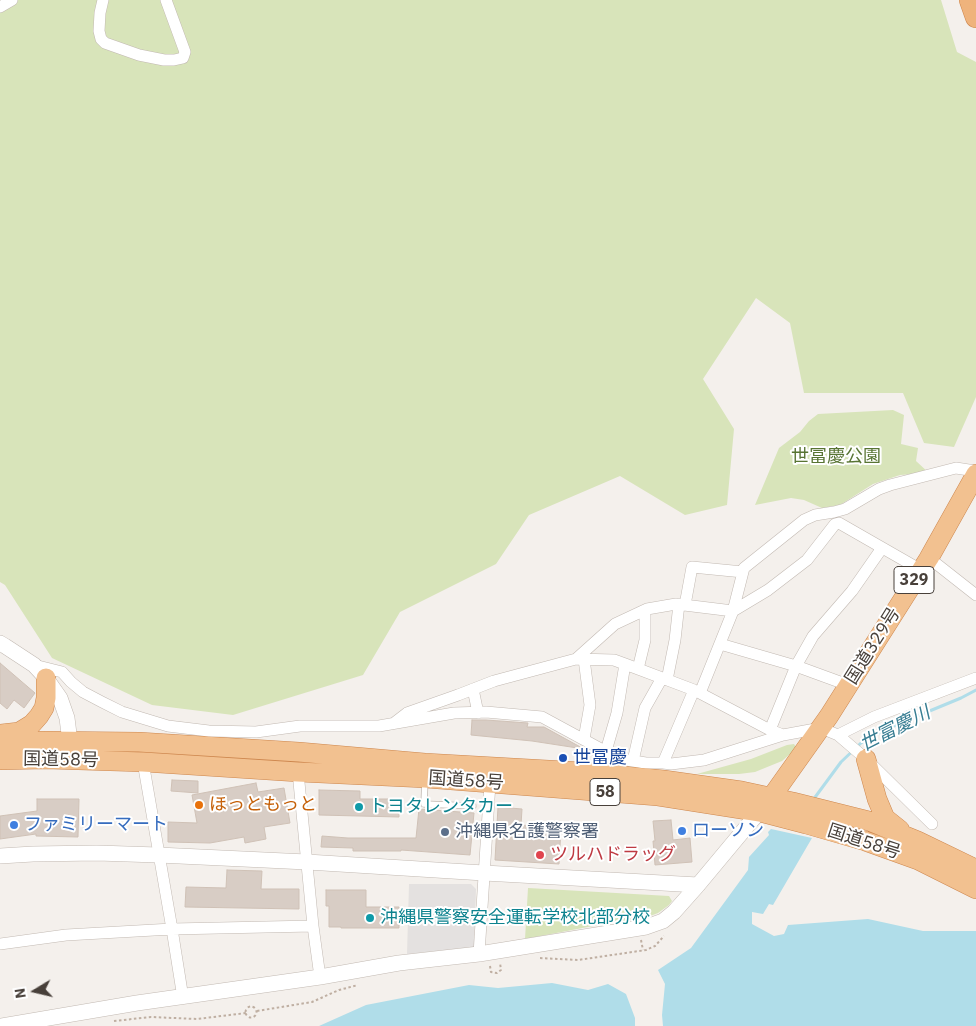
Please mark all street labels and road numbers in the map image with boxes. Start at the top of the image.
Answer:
road number: 329 [894,566,934,594]
street label: 国道329号 [841,604,905,688]
street label: 国道58号 [23,749,99,771]
street label: 国道58号 [428,768,504,794]
road number: 58 [590,779,620,806]
street label: 国道58号 [825,820,903,864]

